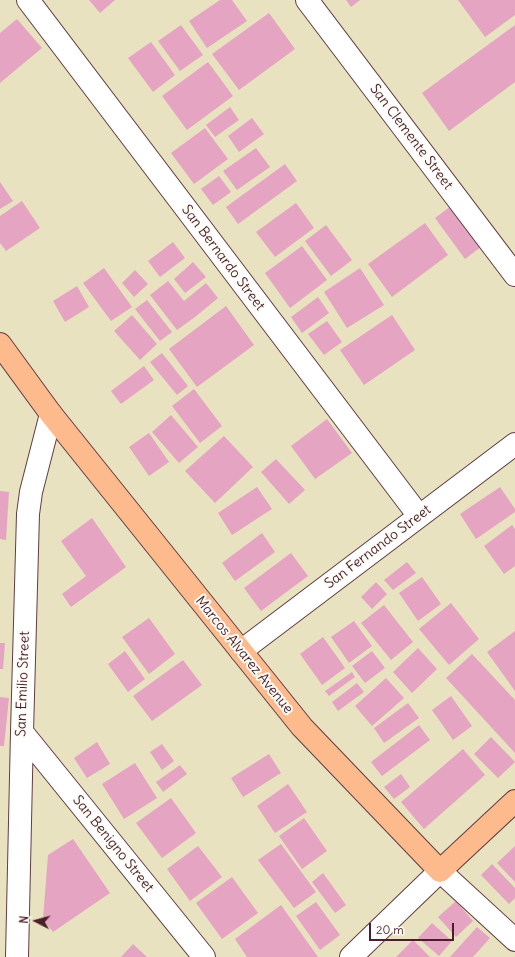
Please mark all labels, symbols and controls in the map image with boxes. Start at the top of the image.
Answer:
street label: San Clemente Street [366,81,456,193]
street label: San Bernardo Street [178,202,268,314]
street label: San Fernando Street [322,502,434,592]
street label: Marcos Alvarez Avenue [192,593,296,717]
street label: San Emilio Street [13,631,33,737]
street label: San Benigno Street [69,792,157,896]
north arrow [16,901,56,941]
text: N [17,915,31,924]
scale bar [371,915,456,941]
text: 20 m [376,922,404,937]

